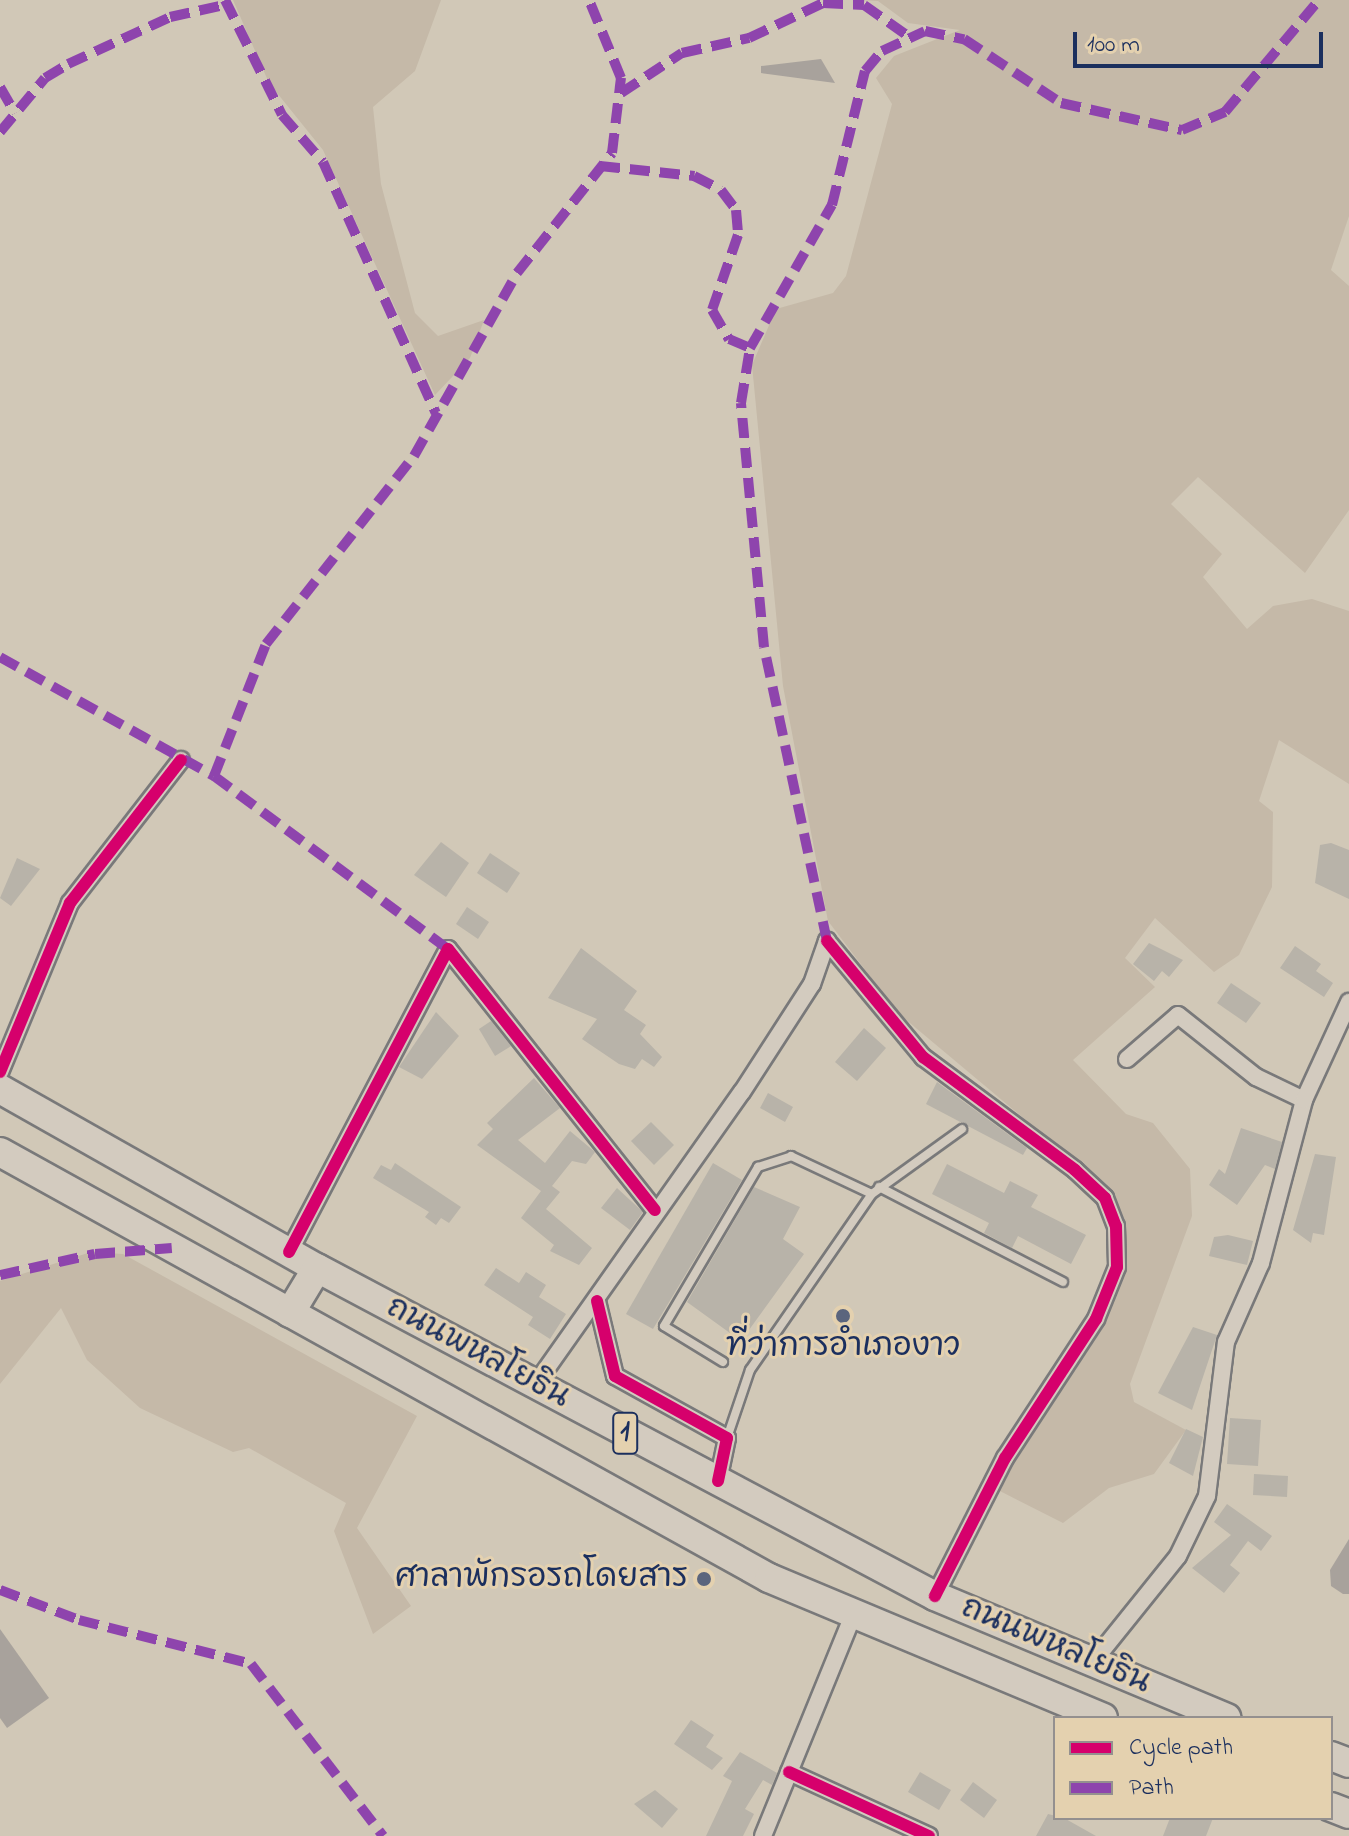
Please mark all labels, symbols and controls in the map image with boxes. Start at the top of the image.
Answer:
scale bar [1077,16,1327,66]
text: 100 m [1087,28,1140,63]
street label: ถนนพหลโยธิน [379,1290,575,1418]
marker: ที่ว่าการอำเภองาว [834,1307,852,1325]
place label: ที่ว่าการอำเภองาว [726,1329,960,1367]
road number: 1 [611,1407,639,1459]
place label: ศาลาพักรอรถโดยสาร [395,1560,688,1598]
marker: ศาลาพักรอรถโดยสาร [695,1570,713,1588]
street label: ถนนพหลโยธิน [955,1590,1155,1704]
legend [1053,1716,1333,1820]
text: Cycle path [1129,1731,1233,1766]
text: Path [1129,1771,1174,1806]

